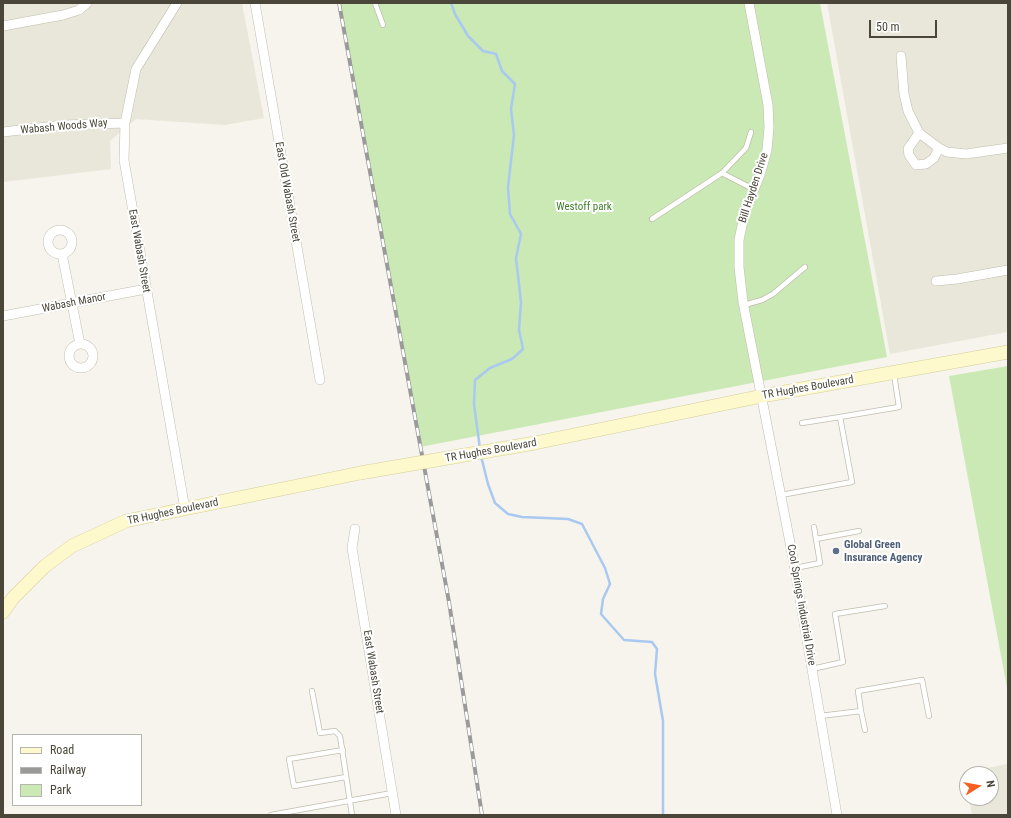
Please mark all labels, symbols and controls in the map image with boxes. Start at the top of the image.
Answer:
scale bar [871,12,939,38]
text: 50 m [876,20,900,34]
street label: Wabash Woods Way [20,117,108,137]
street label: East Old Wabash Street [272,141,302,243]
street label: Bill Hayden Drive [736,151,772,225]
park label: Westoff park [556,200,612,214]
street label: East Wabash Street [125,208,153,294]
street label: Wabash Manor [41,290,107,316]
street label: TR Hughes Boulevard [761,373,855,403]
street label: TR Hughes Boulevard [444,436,538,466]
street label: TR Hughes Boulevard [126,496,220,528]
place label: Global Green Insurance Agency [844,538,922,564]
street label: Cool Springs Industrial Drive [784,543,818,667]
marker: Global Green Insurance Agency [831,546,841,556]
street label: East Wabash Street [360,629,386,715]
legend [12,734,142,806]
text: Road [50,743,74,757]
text: Railway [50,763,86,777]
north arrow [959,766,999,806]
text: N [983,779,997,788]
text: Park [50,783,71,797]

